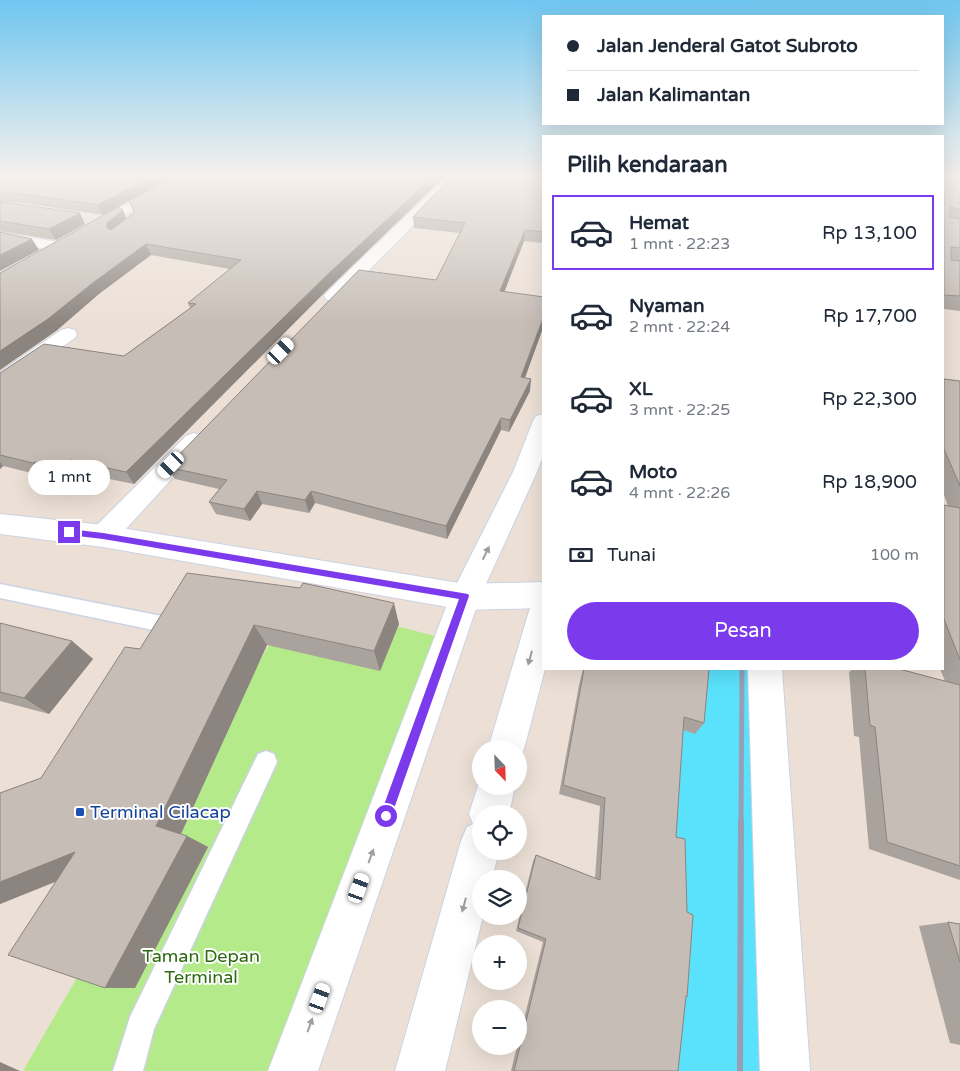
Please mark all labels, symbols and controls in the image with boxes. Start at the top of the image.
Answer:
text: Jalan Jenderal Gatot Subroto [597,35,858,57]
text: Jalan Kalimantan [597,84,750,106]
text: Pilih kendaraan [567,152,728,178]
icon: car [569,210,614,255]
text: Hemat [629,212,689,234]
text: Rp 13,100 [822,222,917,244]
text: 1 mnt · 22:23 [629,234,730,254]
icon: car [569,293,614,338]
text: Nyaman [629,295,705,317]
text: Rp 17,700 [823,305,917,327]
text: 2 mnt · 22:24 [629,317,730,337]
car [265,335,296,367]
icon: car [569,376,614,421]
text: XL [629,378,653,400]
text: Rp 22,300 [822,388,917,410]
text: 3 mnt · 22:25 [629,400,730,420]
car [155,449,186,481]
icon: car [569,459,614,504]
callout: 1 mnt [28,460,110,494]
text: Moto [629,461,677,483]
text: 1 mnt [47,467,91,487]
text: Rp 18,900 [822,471,917,493]
text: 4 mnt · 22:26 [629,483,730,503]
route end [58,521,80,543]
icon: cash [567,541,595,569]
text: Tunai [607,544,656,566]
text: 100 m [870,545,919,565]
one-way arrow [482,546,490,560]
button: Pesan [567,602,919,660]
one-way arrow [526,650,534,665]
north arrow [472,740,528,795]
map controls [472,740,527,1055]
place label: Terminal Cilacap [90,801,231,823]
route start [375,805,397,827]
button: locate [472,805,527,860]
marker: Terminal Cilacap [74,806,86,818]
one-way arrow [367,848,375,863]
button: layers [472,870,527,925]
car [346,871,371,905]
one-way arrow [460,898,468,913]
button: + [472,935,527,990]
park label: Taman Depan Terminal [142,945,260,988]
car [307,981,332,1015]
button: − [472,1000,527,1055]
one-way arrow [306,1017,314,1032]

